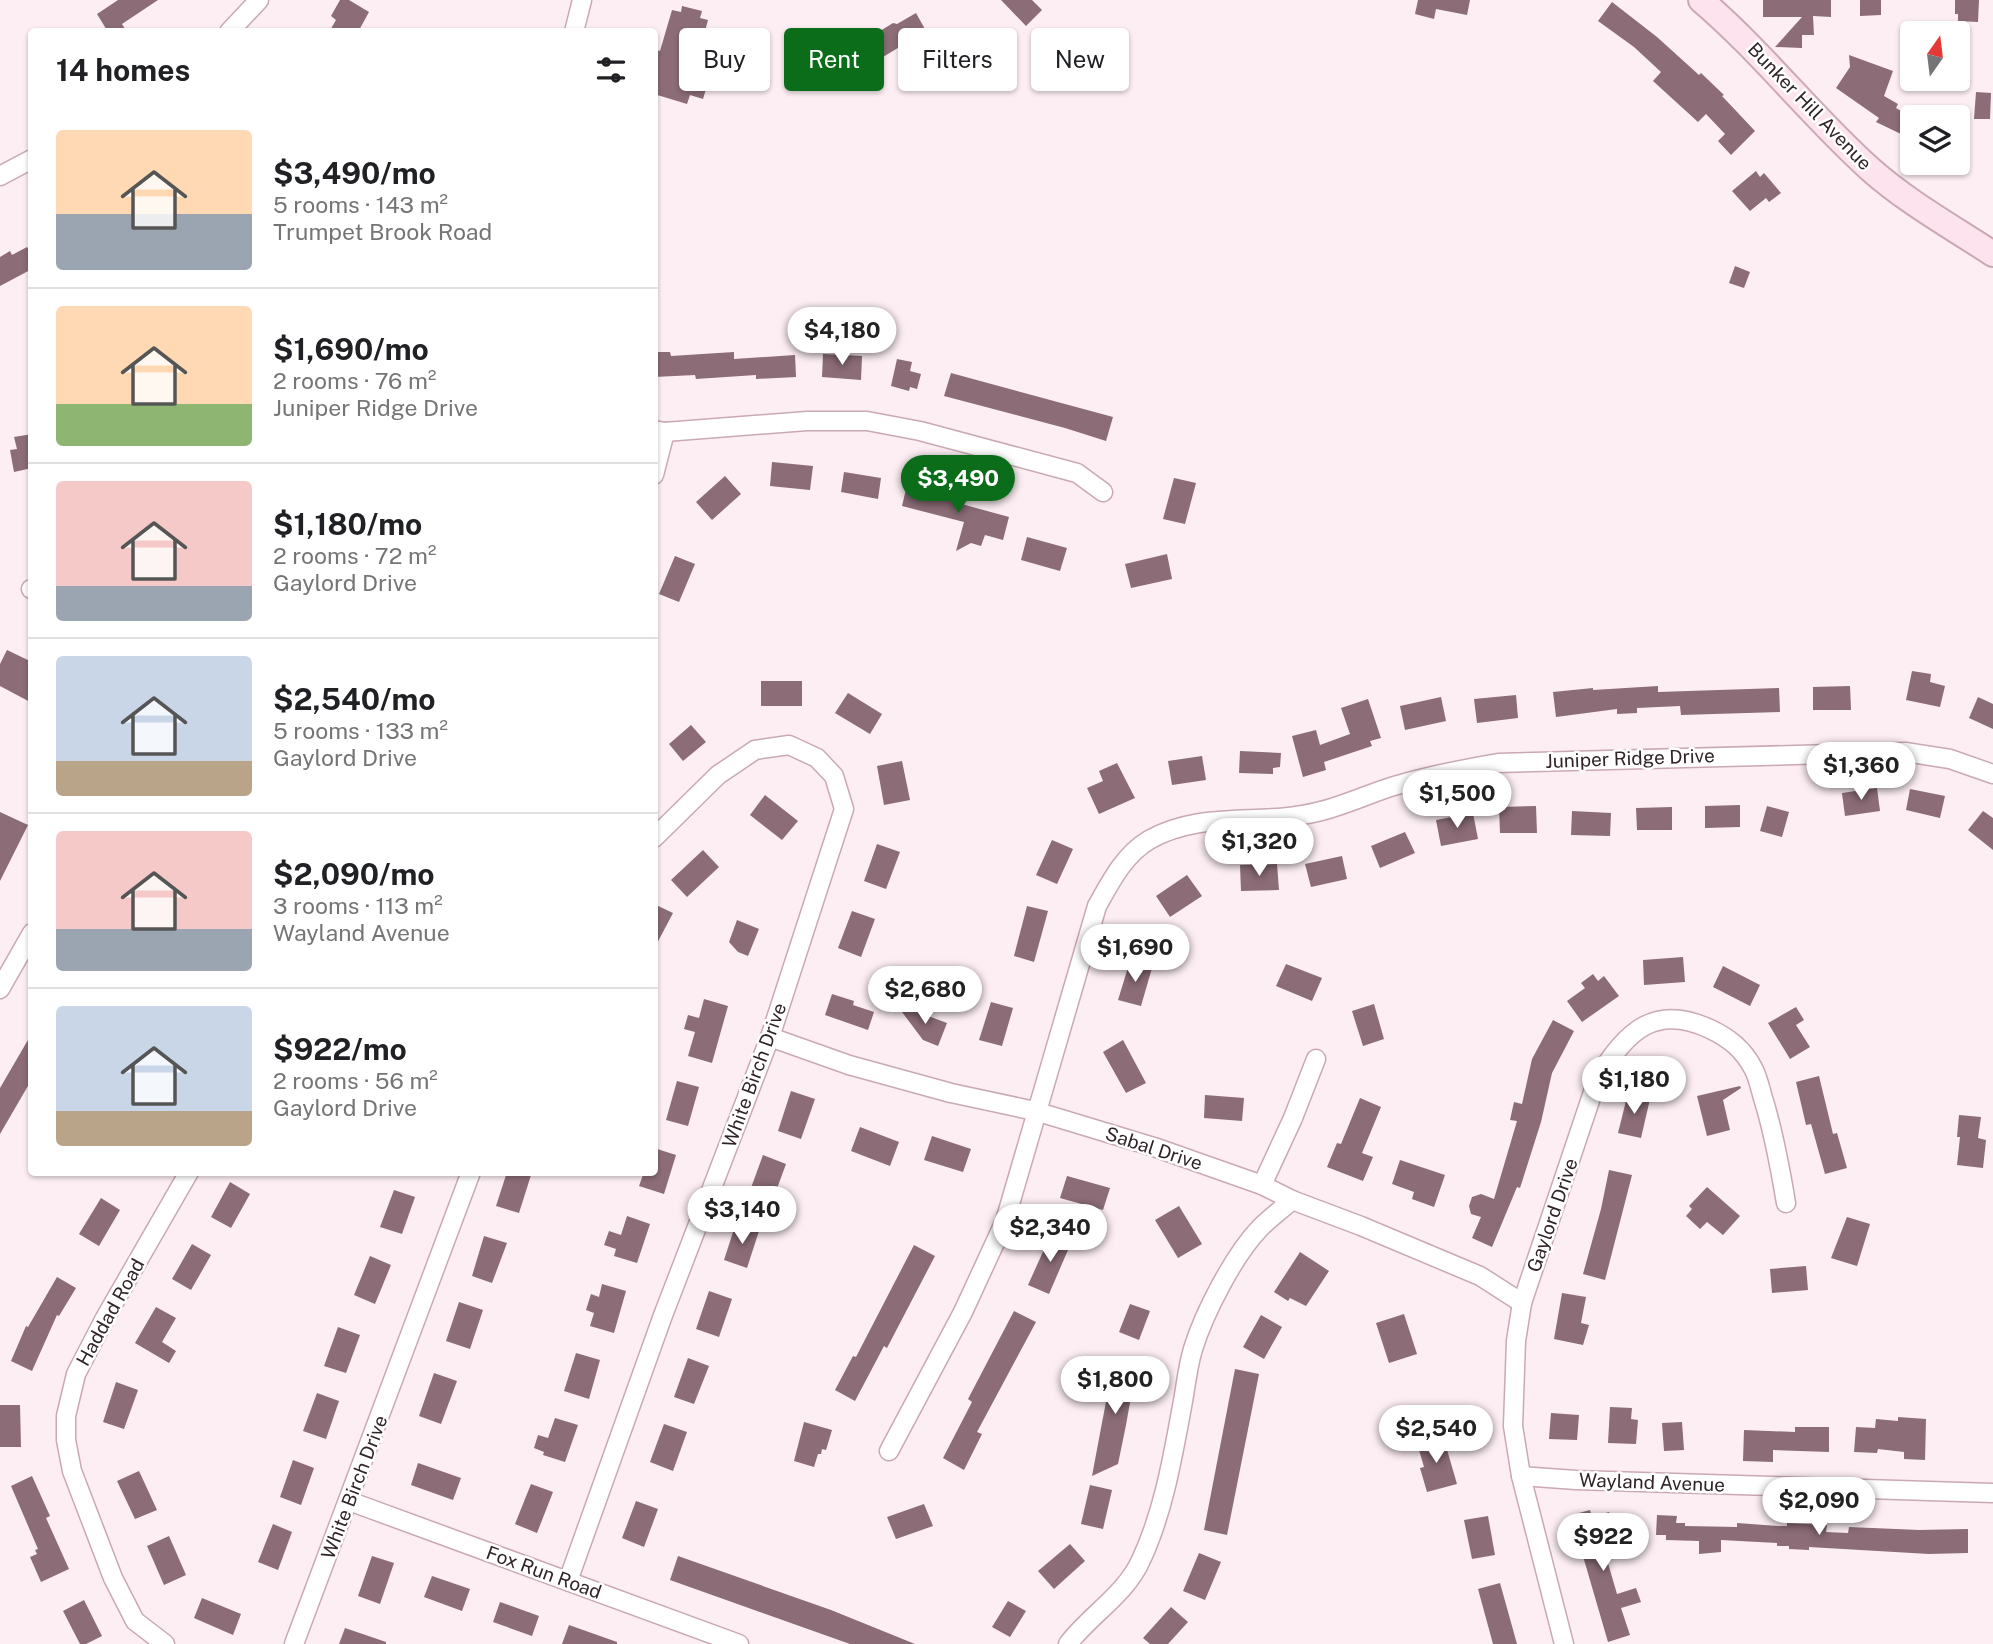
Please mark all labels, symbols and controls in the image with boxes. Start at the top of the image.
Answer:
north arrow [1900,21,1970,91]
map controls [1900,21,1970,175]
chip: Buy [679,28,770,91]
chip: Rent [784,28,884,91]
chip: Filters [898,28,1017,91]
chip: New [1031,28,1129,91]
street label: Bunker Hill Avenue [1744,38,1876,174]
icon: filters [592,51,630,89]
text: 14 homes [56,52,190,88]
button: layers [1900,105,1970,175]
text: $3,490/mo [273,155,436,191]
icon: home [112,158,196,242]
text: 5 rooms · 143 m² [273,191,448,218]
text: Trumpet Brook Road [273,218,492,245]
pin: $4,180 [785,308,899,367]
text: $4,180 [803,316,881,343]
text: $1,690/mo [273,331,429,367]
icon: home [112,334,196,418]
text: 2 rooms · 76 m² [273,367,436,394]
text: Juniper Ridge Drive [273,394,478,421]
pin: $3,490 [901,456,1015,515]
text: $3,490 [917,464,999,491]
text: $1,180/mo [273,506,422,542]
icon: home [112,509,196,593]
text: 2 rooms · 72 m² [273,542,436,569]
text: Gaylord Drive [273,569,417,596]
text: $2,540/mo [273,681,436,717]
icon: home [112,684,196,768]
text: 5 rooms · 133 m² [273,717,448,744]
pin: $1,360 [1804,742,1918,802]
text: Gaylord Drive [273,744,417,771]
street label: Juniper Ridge Drive [1545,744,1715,772]
text: $1,360 [1822,751,1900,778]
pin: $1,500 [1400,770,1514,830]
text: $1,500 [1419,779,1495,806]
pin: $1,320 [1202,818,1316,878]
text: $1,320 [1221,827,1297,854]
text: $2,090/mo [273,856,435,892]
icon: home [112,859,196,943]
text: 3 rooms · 113 m² [273,892,443,919]
text: Wayland Avenue [273,919,450,946]
pin: $1,690 [1078,925,1192,984]
text: $1,690 [1097,933,1173,960]
pin: $2,680 [868,967,982,1026]
text: $2,680 [884,975,966,1002]
street label: White Birch Drive [718,1000,790,1150]
text: $922/mo [273,1031,407,1067]
icon: home [112,1034,196,1118]
pin: $1,180 [1577,1056,1691,1116]
text: $1,180 [1598,1065,1670,1092]
text: 2 rooms · 56 m² [273,1067,438,1094]
text: Gaylord Drive [273,1094,417,1121]
street label: Sabal Drive [1103,1122,1205,1174]
street label: Gaylord Drive [1522,1155,1582,1275]
pin: $3,140 [685,1186,799,1246]
text: $3,140 [703,1195,781,1222]
pin: $2,340 [993,1204,1107,1264]
text: $2,340 [1009,1213,1091,1240]
street label: Haddad Road [72,1255,148,1369]
pin: $1,800 [1058,1356,1172,1416]
text: $1,800 [1077,1365,1153,1392]
pin: $2,540 [1379,1406,1493,1465]
street label: White Birch Drive [316,1412,392,1562]
text: $2,540 [1395,1414,1477,1441]
street label: Wayland Avenue [1579,1468,1725,1496]
pin: $2,090 [1762,1478,1876,1537]
text: $2,090 [1778,1486,1860,1513]
pin: $922 [1562,1514,1644,1573]
text: $922 [1573,1522,1633,1549]
street label: Fox Run Road [483,1541,605,1603]

